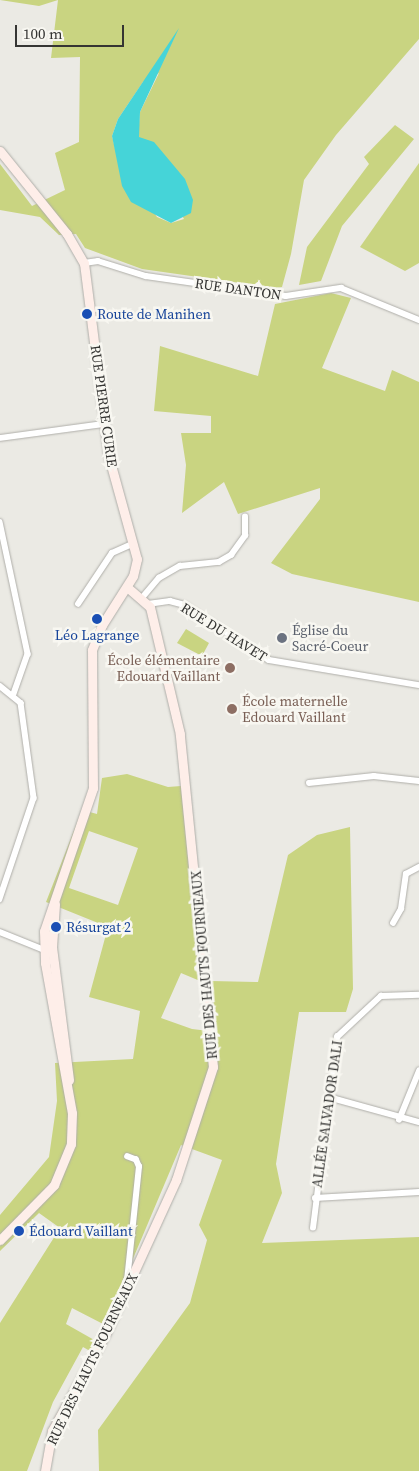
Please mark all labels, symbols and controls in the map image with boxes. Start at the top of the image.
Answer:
scale bar [18,15,126,47]
text: 100 m [23,23,63,44]
street label: RUE DANTON [194,275,282,303]
place label: Route de Manihen [97,306,211,322]
marker: Route de Manihen [81,308,93,320]
street label: RUE PIERRE CURIE [87,344,121,468]
street label: RUE DU HAVET [178,599,270,665]
marker: Léo Lagrange [91,613,103,625]
place label: Église du Sacré-Coeur [292,622,368,654]
place label: Léo Lagrange [55,627,139,643]
marker: Église du Sacré-Coeur [276,632,288,644]
place label: École élémentaire Edouard Vaillant [107,652,220,684]
marker: École élémentaire Edouard Vaillant [224,662,236,674]
place label: École maternelle Edouard Vaillant [242,693,348,726]
marker: École maternelle Edouard Vaillant [226,703,238,715]
street label: RUE DES HAUTS FOURNEAUX [187,870,221,1060]
place label: Résurgat 2 [66,919,131,935]
marker: Résurgat 2 [50,921,62,933]
street label: ALLÉE SALVADOR DALI [308,1039,346,1189]
place label: Édouard Vaillant [29,1223,133,1239]
marker: Édouard Vaillant [13,1225,25,1237]
street label: RUE DES HAUTS FOURNEAUX [43,1270,141,1448]

